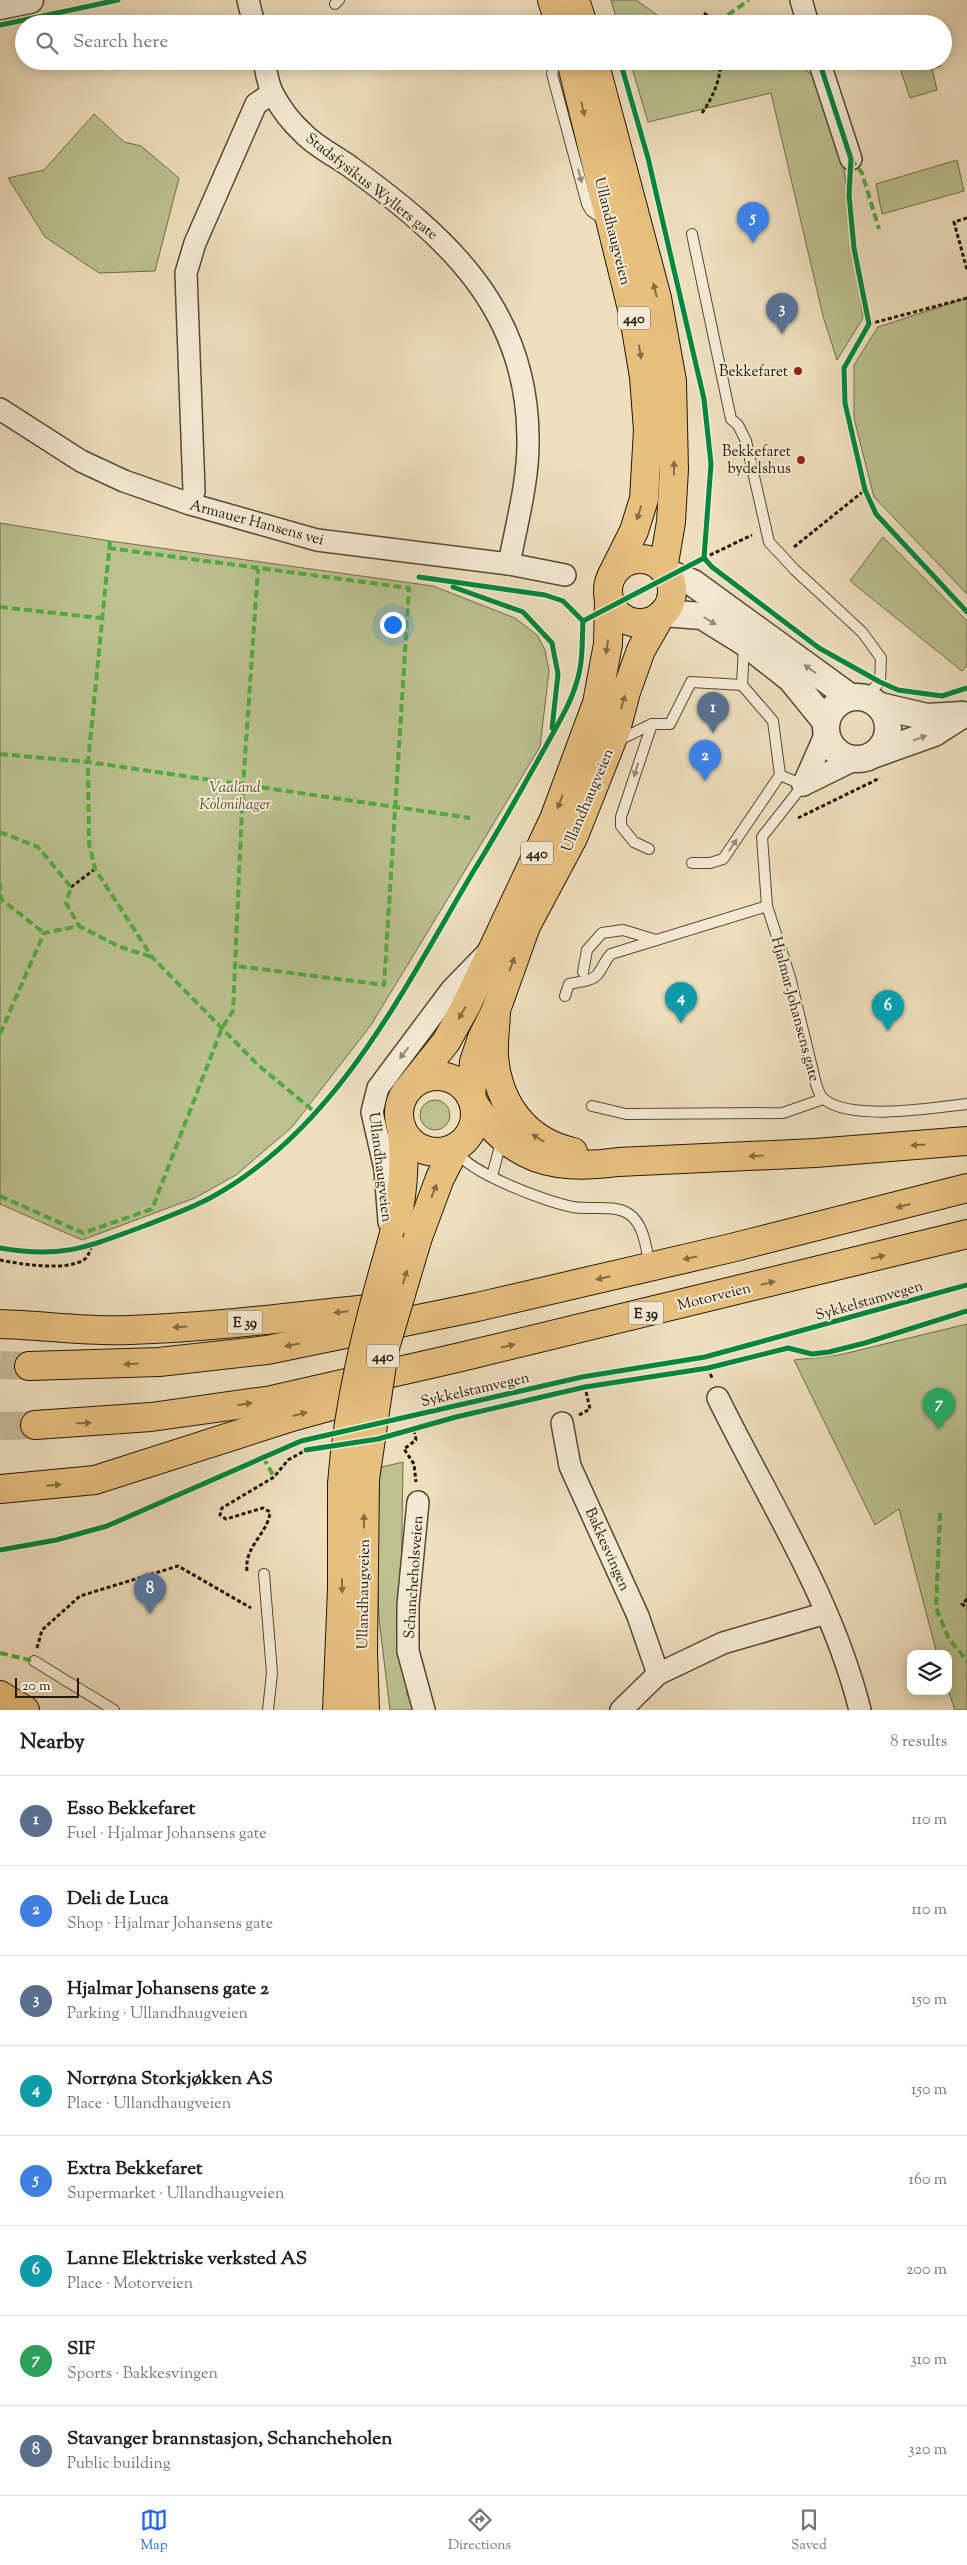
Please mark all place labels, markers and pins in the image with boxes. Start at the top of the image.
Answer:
pin: 5 [737,202,769,243]
pin: 3 [766,293,798,334]
place label: Bekkefaret [719,362,788,383]
marker: Bekkefaret [792,365,804,377]
place label: Bekkefaret bydelshus [722,442,791,480]
marker: Bekkefaret bydelshus [795,454,807,466]
pin: 1 [697,692,729,733]
pin: 2 [689,740,721,781]
pin: 4 [665,982,697,1023]
pin: 6 [872,990,904,1031]
pin: 7 [923,1388,955,1429]
pin: 8 [134,1573,166,1614]

